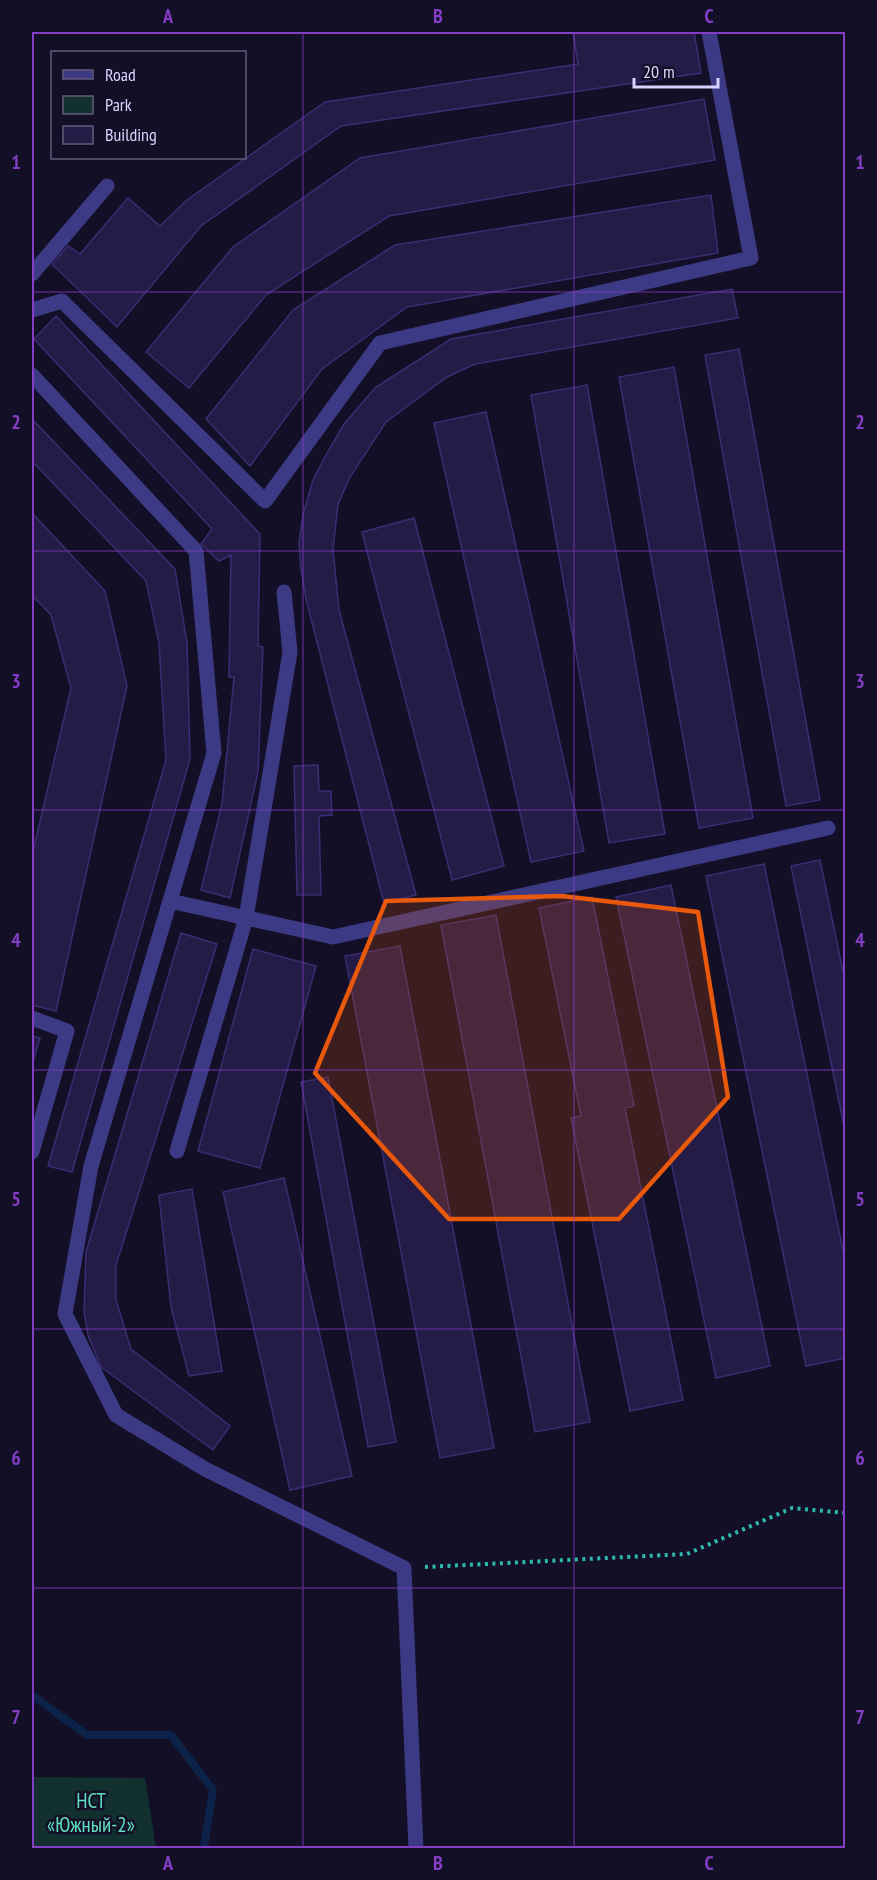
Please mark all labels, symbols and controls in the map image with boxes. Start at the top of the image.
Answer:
text: A [162,3,174,29]
text: B [433,3,443,29]
text: C [704,3,714,29]
legend [51,51,246,159]
scale bar [634,51,718,89]
text: 20 m [643,60,675,83]
text: Road [105,63,136,86]
text: Park [105,93,132,116]
text: Building [105,123,157,146]
text: 1 [11,149,21,175]
text: 1 [855,149,865,175]
text: 2 [11,409,21,435]
text: 2 [855,409,865,435]
text: 3 [11,668,21,694]
text: 3 [855,668,865,694]
text: 4 [11,927,21,953]
text: 4 [855,927,865,953]
text: 5 [11,1186,21,1212]
text: 5 [855,1186,865,1212]
text: 6 [11,1445,21,1471]
text: 6 [855,1445,865,1471]
text: 7 [11,1704,21,1730]
text: 7 [855,1704,865,1730]
park label: НСТ «Южный-2» [47,1787,135,1838]
text: A [162,1850,174,1876]
text: B [433,1850,443,1876]
text: C [704,1850,714,1876]

